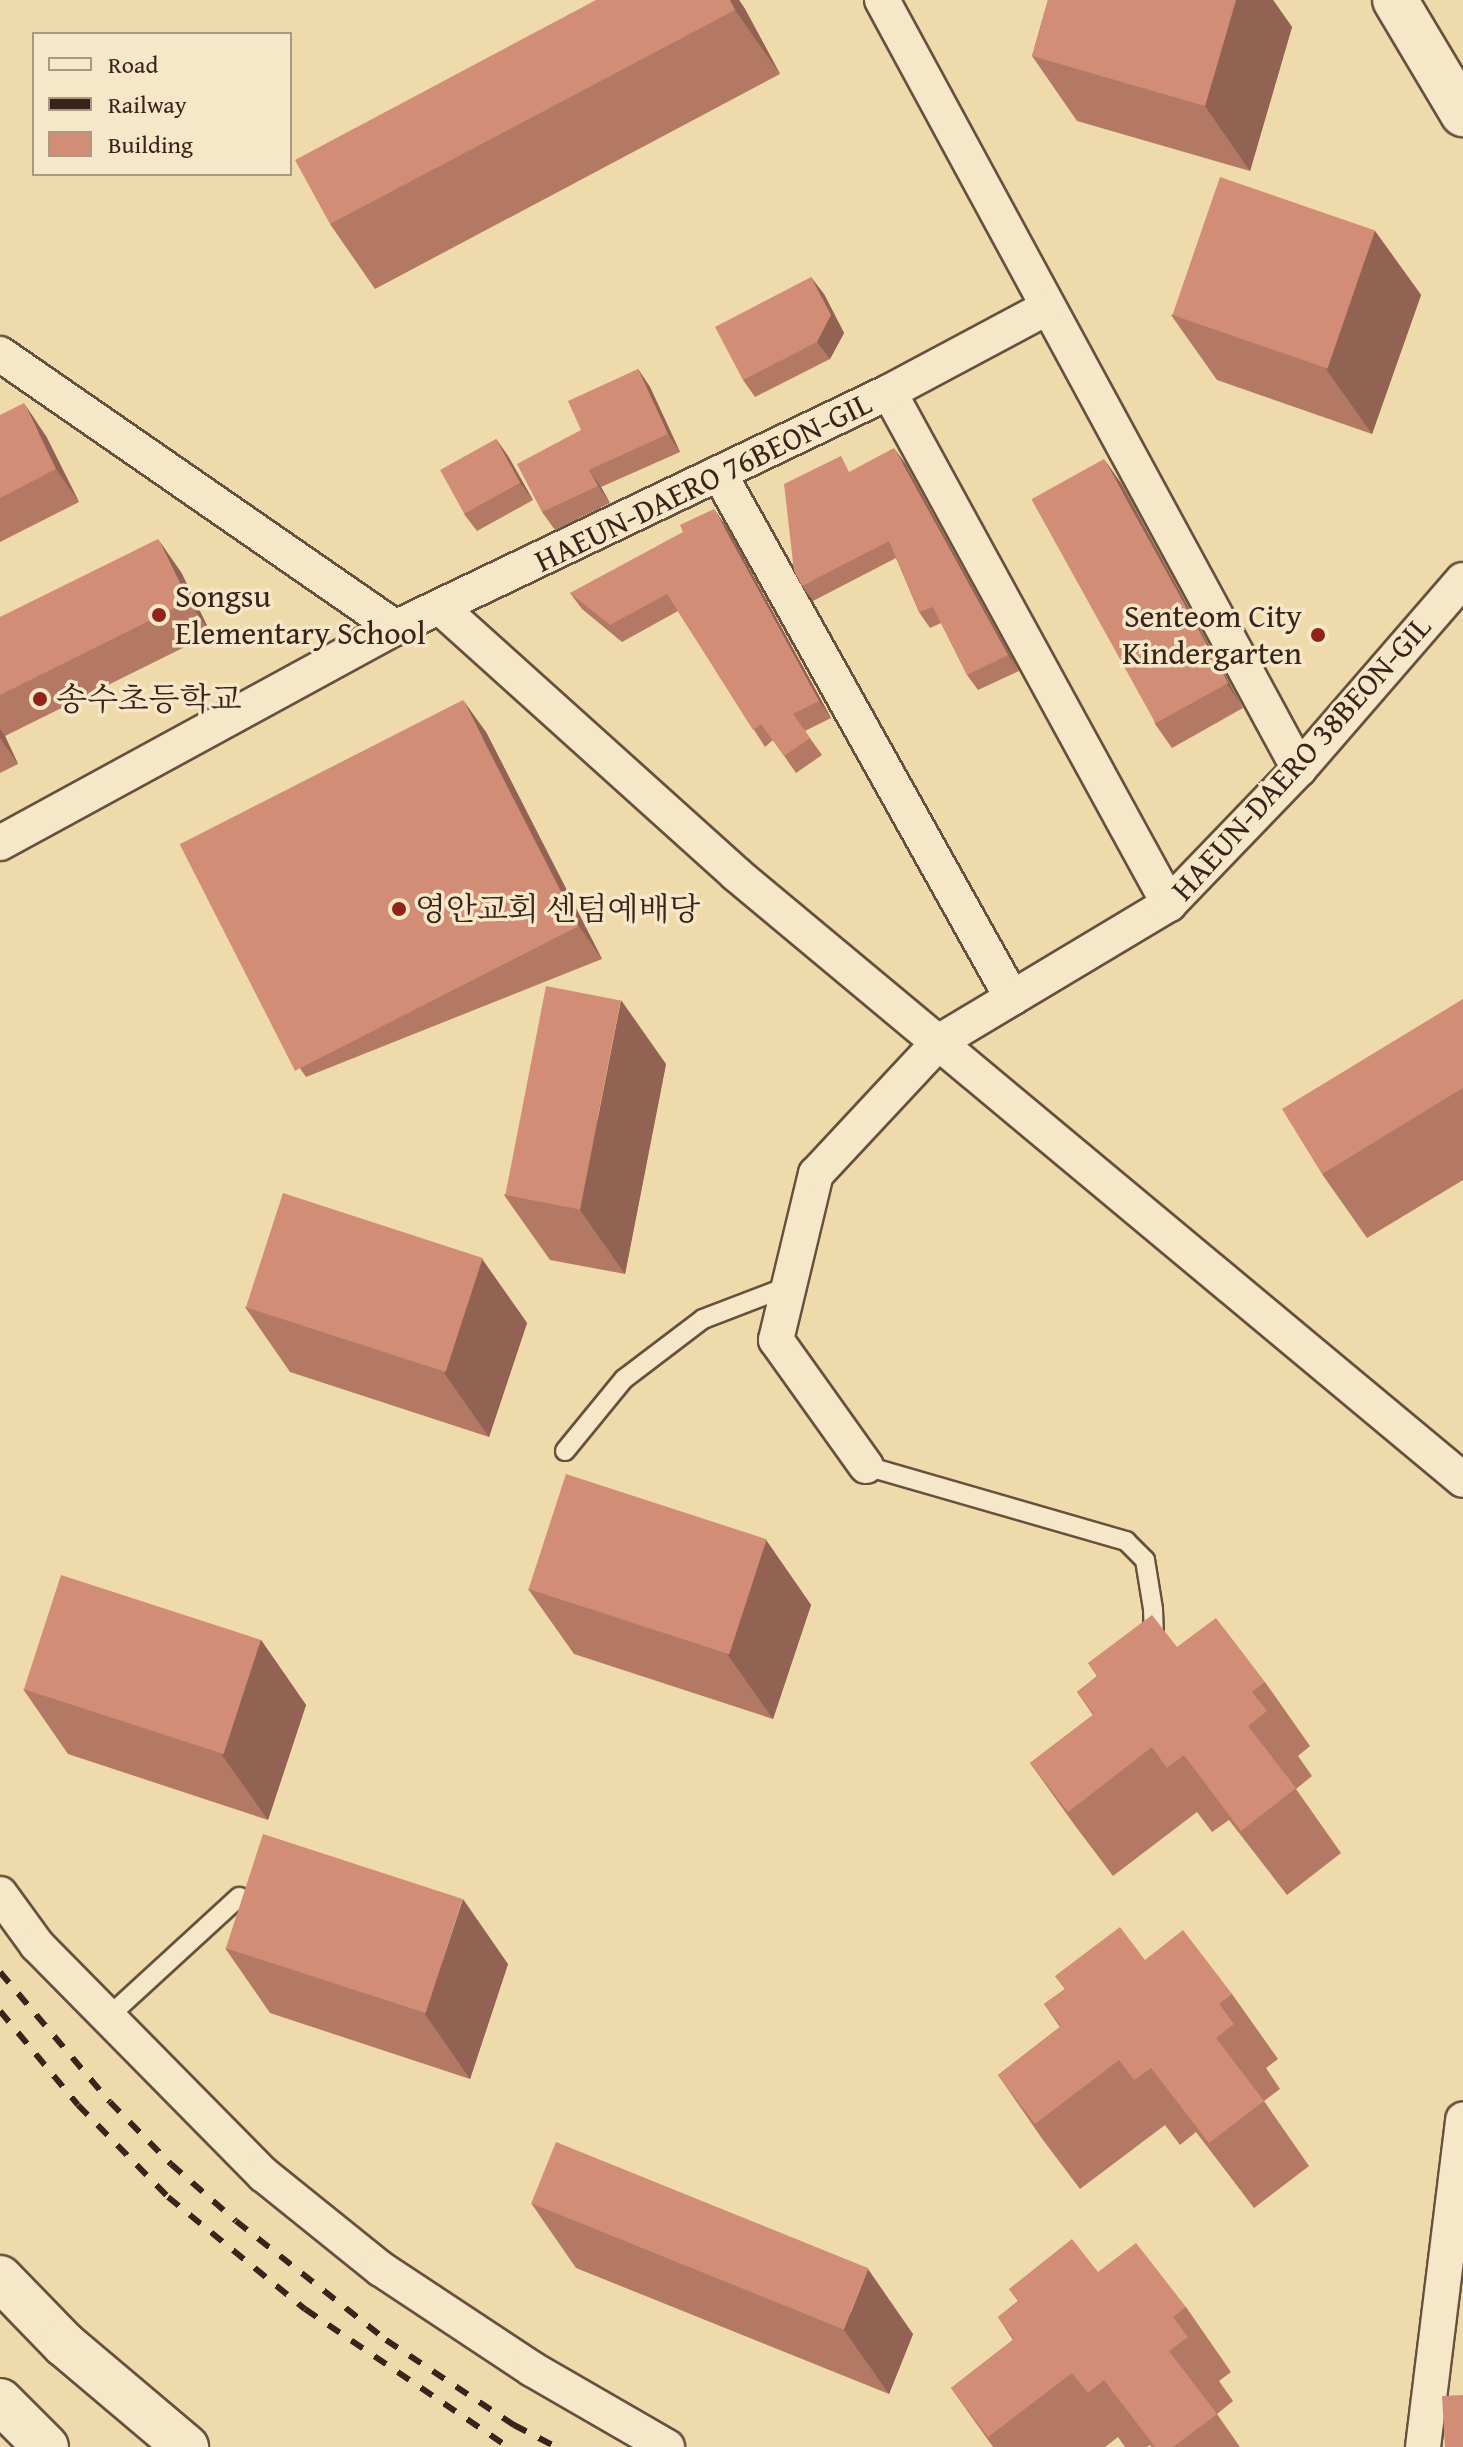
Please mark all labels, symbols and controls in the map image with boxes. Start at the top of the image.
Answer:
legend [32,32,292,176]
text: Road [108,47,158,82]
text: Railway [108,87,187,122]
text: Building [108,127,193,162]
street label: HAEUN-DAERO 76BEON-GIL [528,384,878,580]
place label: Songsu Elementary School [175,578,426,653]
place label: Senteom City Kindergarten [1122,598,1302,673]
marker: Songsu Elementary School [150,606,168,624]
street label: HAEUN-DAERO 38BEON-GIL [1163,608,1439,908]
marker: Senteom City Kindergarten [1309,626,1327,644]
place label: 송수초등학교 [56,680,241,718]
marker: 송수초등학교 [31,690,49,708]
place label: 영안교회 센텀예배당 [415,890,700,928]
marker: 영안교회 센텀예배당 [390,900,408,918]

